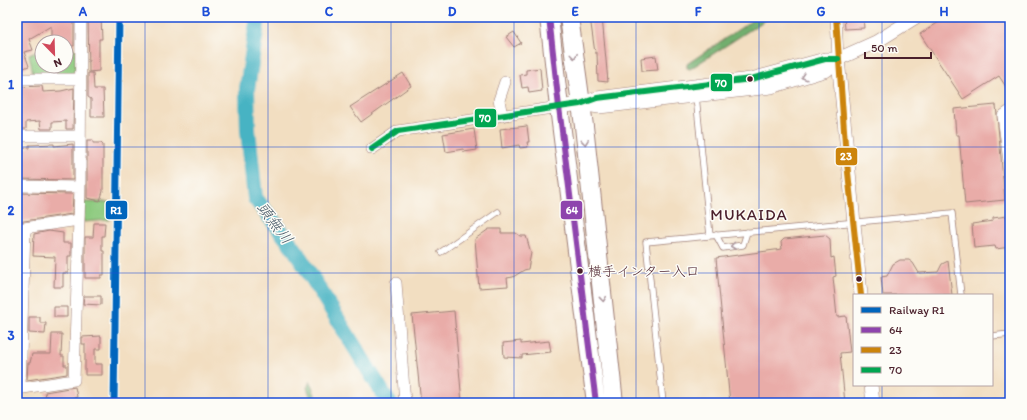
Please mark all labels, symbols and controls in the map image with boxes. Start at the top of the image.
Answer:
text: A [78,4,88,19]
text: B [202,4,211,19]
text: C [325,4,334,19]
text: D [448,4,457,19]
text: E [571,4,579,19]
text: F [695,4,702,19]
text: G [817,4,826,19]
text: H [940,4,949,19]
north arrow [34,34,74,74]
scale bar [865,34,931,60]
text: 50 m [871,41,897,55]
one-way arrow [569,53,578,59]
text: N [52,55,64,70]
one-way arrow [801,72,808,81]
line badge: 70 [710,73,733,92]
unlabelled marker [745,74,755,84]
text: 1 [8,77,14,92]
text: 70 [714,77,727,90]
line badge: 70 [474,108,497,128]
text: 70 [478,112,491,125]
one-way arrow [581,139,590,145]
line badge: 23 [835,147,858,166]
text: 23 [840,150,852,163]
water label: 頭無川 [253,198,297,248]
line badge: R1 [105,200,128,220]
line badge: 64 [560,200,583,220]
text: 2 [8,203,15,218]
text: R1 [110,204,123,217]
text: 64 [566,204,579,217]
district label: MUKAIDA [710,205,788,224]
one-way arrow [730,242,736,251]
place label: 横手インター入口 [588,263,699,280]
marker: 横手インター入口 [575,266,585,276]
unlabelled marker [854,274,864,284]
legend [853,294,993,386]
one-way arrow [598,296,607,302]
text: Railway R1 [889,303,945,317]
text: 64 [889,323,903,337]
text: 3 [7,328,15,343]
text: 23 [889,343,902,357]
text: 70 [889,363,902,377]

